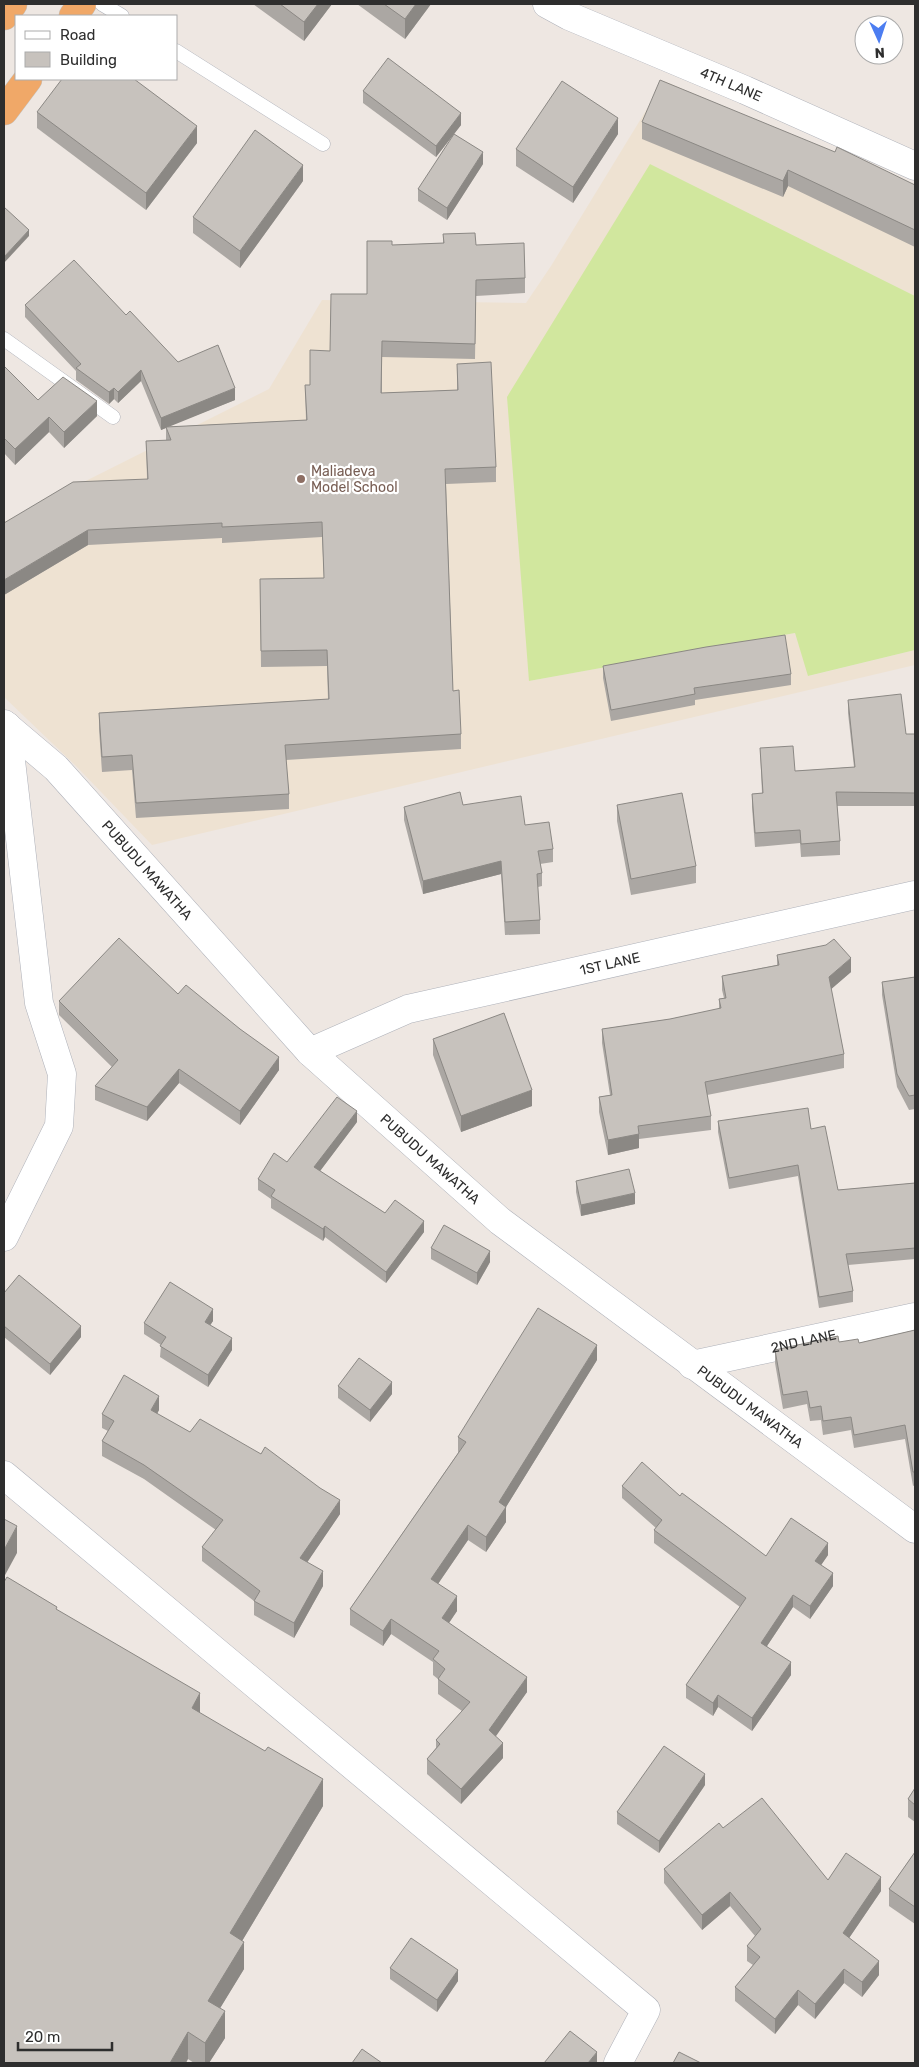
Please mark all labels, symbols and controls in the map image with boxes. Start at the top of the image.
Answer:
legend [15,15,178,80]
north arrow [854,15,904,65]
text: Road [60,26,96,44]
text: N [874,44,885,61]
text: Building [60,51,117,69]
street label: 4TH LANE [698,64,765,105]
place label: Maliadeva Model School [311,463,398,496]
marker: Maliadeva Model School [295,473,307,485]
street label: PUBUDU MAWATHA [98,817,197,924]
street label: 1ST LANE [578,949,642,979]
street label: PUBUDU MAWATHA [377,1110,484,1208]
street label: 2ND LANE [769,1326,838,1356]
street label: PUBUDU MAWATHA [694,1362,807,1452]
scale bar [18,2020,111,2052]
text: 20 m [25,2028,60,2046]

